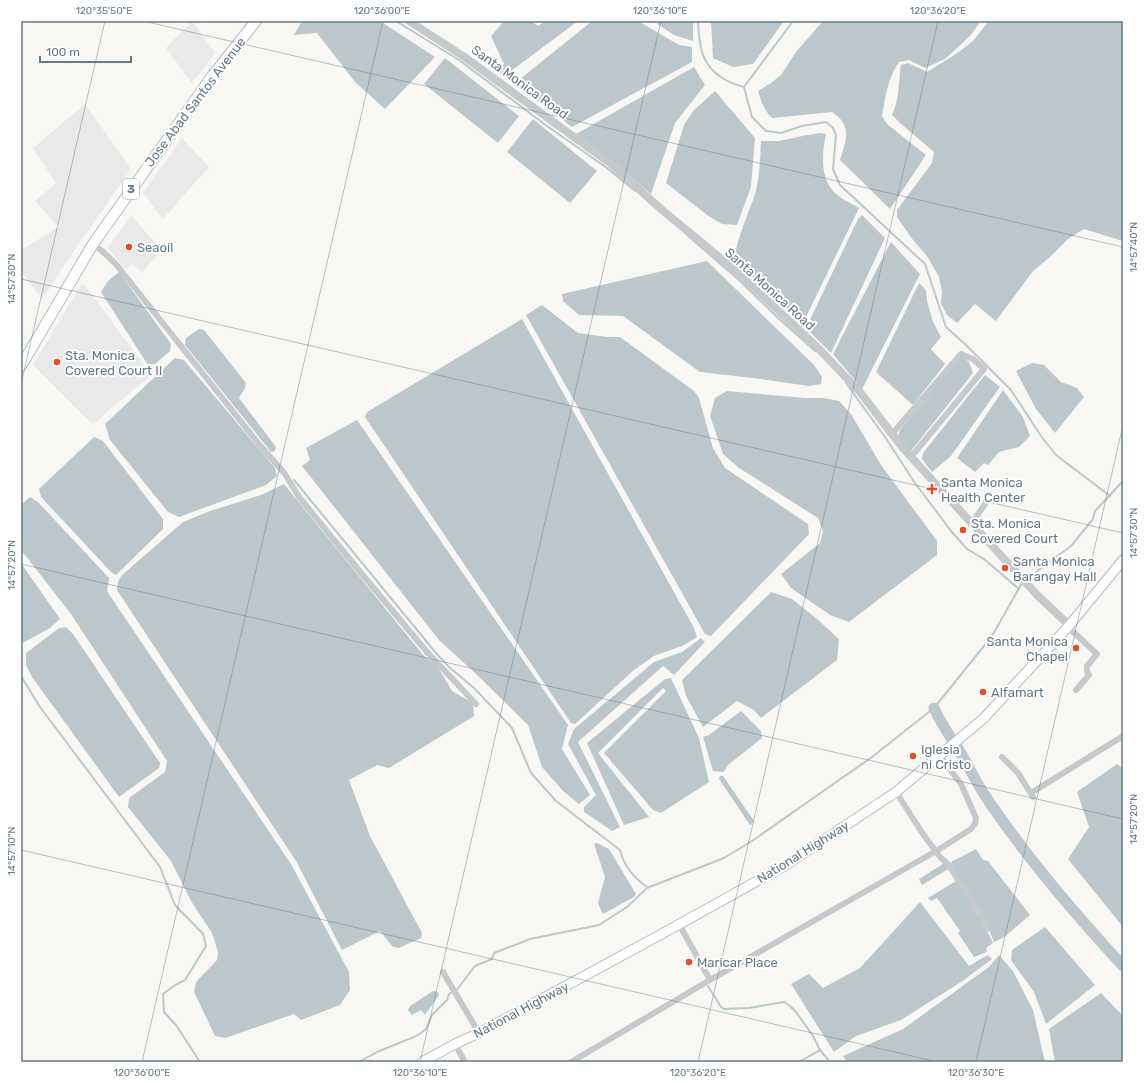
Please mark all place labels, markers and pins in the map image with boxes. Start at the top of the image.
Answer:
place label: Seaoil [137,240,173,255]
marker: Seaoil [124,242,134,252]
place label: Sta. Monica Covered Court II [65,348,162,378]
marker: Sta. Monica Covered Court II [52,357,62,367]
place label: Santa Monica Health Center [941,475,1025,505]
marker: Santa Monica Health Center [926,483,938,495]
place label: Sta. Monica Covered Court [971,516,1058,546]
marker: Sta. Monica Covered Court [958,525,968,535]
place label: Santa Monica Barangay Hall [1013,554,1096,585]
marker: Santa Monica Barangay Hall [1000,563,1010,573]
place label: Santa Monica Chapel [986,634,1068,664]
marker: Santa Monica Chapel [1071,643,1081,653]
place label: Alfamart [991,685,1044,700]
marker: Alfamart [978,687,988,697]
place label: Iglesia ni Cristo [921,742,971,772]
marker: Iglesia ni Cristo [908,751,918,761]
place label: Maricar Place [697,955,778,970]
marker: Maricar Place [684,957,694,967]

